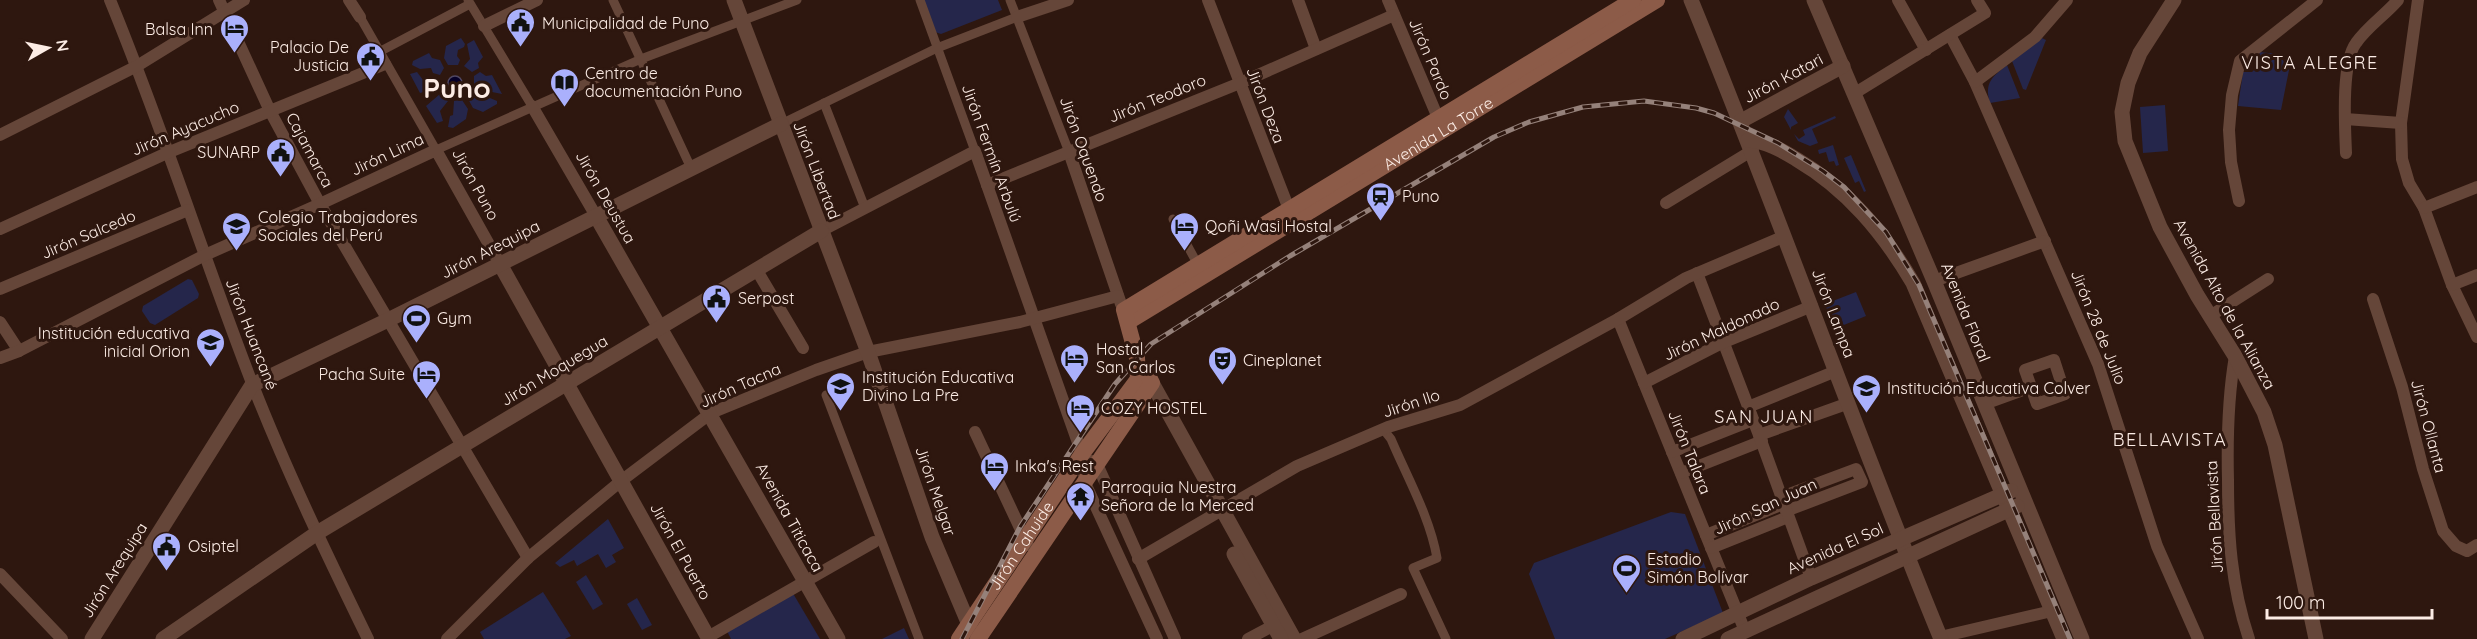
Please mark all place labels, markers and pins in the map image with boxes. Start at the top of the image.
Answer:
public building icon: Municipalidad de Puno [505,7,537,49]
hotel icon: Balsa Inn [218,13,250,55]
place label: Municipalidad de Puno [542,13,709,33]
place label: Balsa Inn [145,19,213,39]
place label: Palacio De Justicia [270,37,349,75]
public building icon: Palacio De Justicia [354,40,386,82]
place label: Centro de documentación Puno [585,63,742,101]
library icon: Centro de documentación Puno [548,66,580,108]
public building icon: SUNARP [265,136,297,178]
place label: SUNARP [197,142,260,162]
station icon: Puno [1365,180,1397,222]
place label: Puno [1402,186,1439,206]
place label: Colegio Trabajadores Sociales del Perú [258,207,418,245]
school or university icon: Colegio Trabajadores Sociales del Perú [221,210,253,252]
hotel icon: Qoñi Wasi Hostal [1168,210,1200,252]
place label: Qoñi Wasi Hostal [1205,216,1332,236]
public building icon: Serpost [701,282,733,324]
place label: Serpost [738,288,794,308]
sports icon: Gym [400,302,432,344]
place label: Gym [437,308,472,328]
place label: Institución educativa inicial Orion [38,323,190,361]
school or university icon: Institución educativa inicial Orion [195,326,227,368]
place label: Hostal San Carlos [1096,339,1175,377]
hotel icon: Hostal San Carlos [1059,342,1091,384]
theatre icon: Cineplanet [1206,344,1238,386]
place label: Cineplanet [1243,350,1322,370]
hotel icon: Pacha Suite [410,358,442,400]
place label: Pacha Suite [319,364,405,384]
place label: Institución Educativa Divino La Pre [862,367,1014,405]
school or university icon: Institución Educativa Divino La Pre [825,370,857,412]
school or university icon: Institución Educativa Colver [1850,372,1882,414]
place label: Institución Educativa Colver [1887,378,2091,398]
hotel icon: COZY HOSTEL [1064,392,1096,434]
place label: COZY HOSTEL [1101,398,1208,418]
hotel icon: Inka's Rest [978,450,1010,492]
place label: Inka's Rest [1015,456,1094,476]
place label: Parroquia Nuestra Señora de la Merced [1101,477,1254,515]
temple icon: Parroquia Nuestra Señora de la Merced [1064,480,1096,522]
public building icon: Osiptel [151,530,183,572]
place label: Osiptel [188,536,239,556]
place label: Estadio Simón Bolívar [1647,549,1749,587]
sports icon: Estadio Simón Bolívar [1610,552,1642,594]

